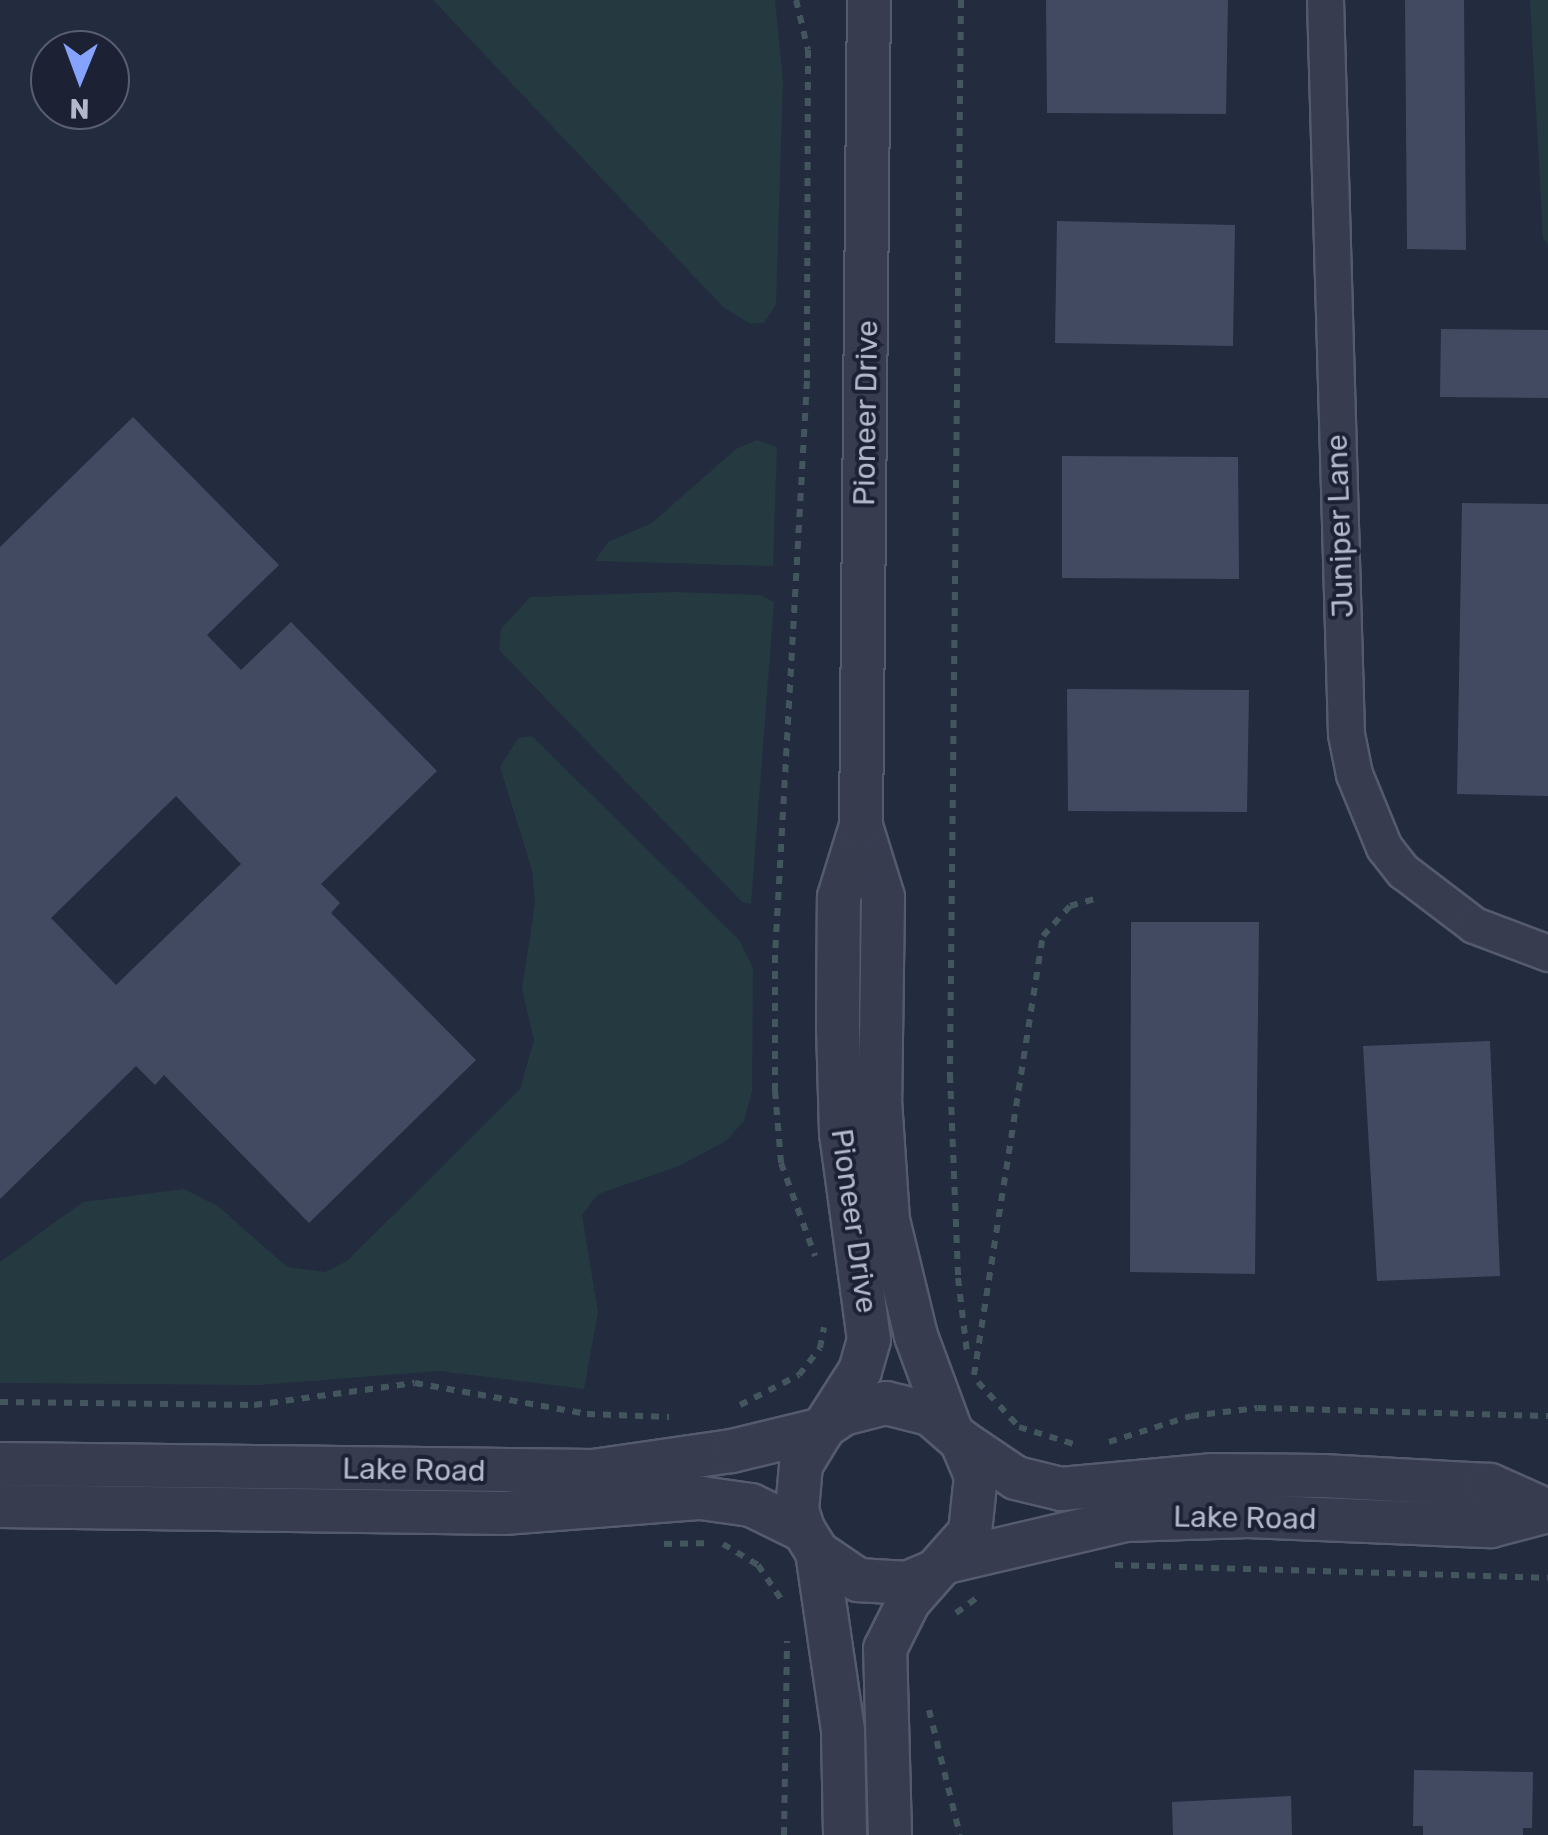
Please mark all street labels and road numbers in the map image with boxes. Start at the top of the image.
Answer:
street label: Pioneer Drive [846,319,886,507]
street label: Juniper Lane [1319,433,1361,619]
street label: Pioneer Drive [823,1126,885,1316]
street label: Lake Road [342,1451,486,1489]
street label: Lake Road [1173,1499,1317,1537]

